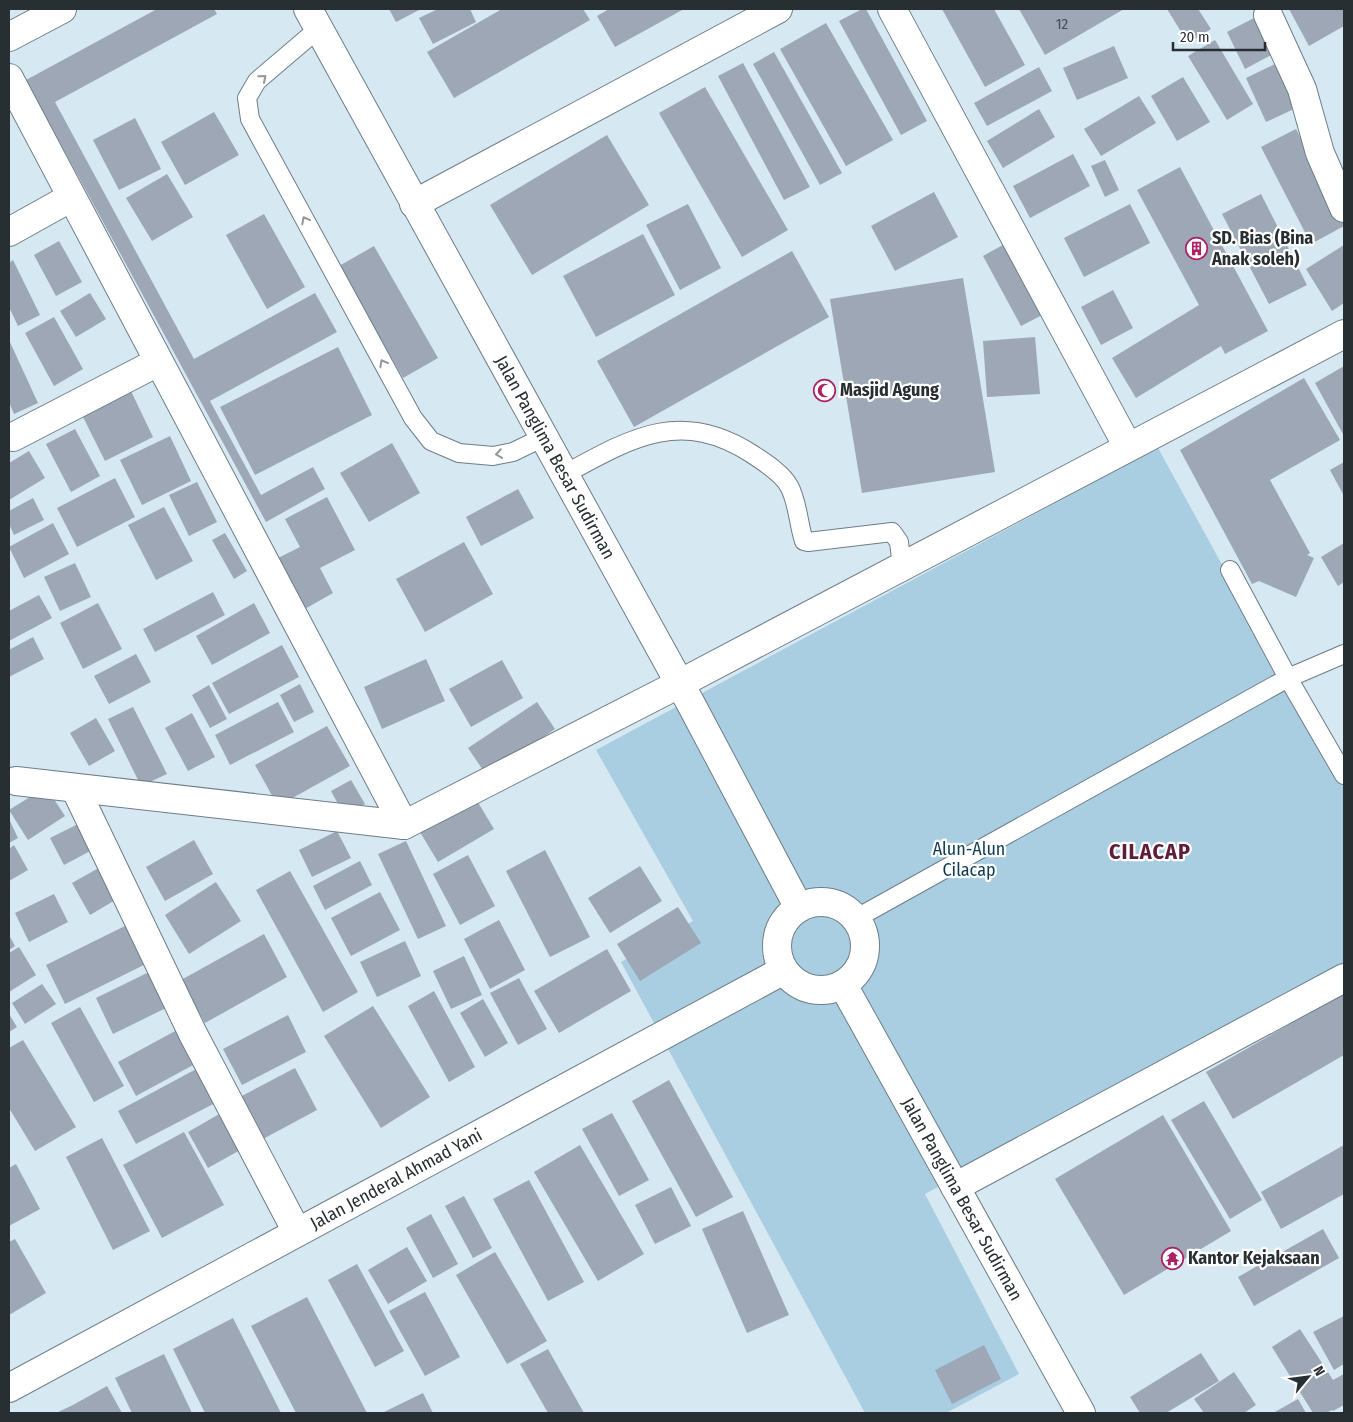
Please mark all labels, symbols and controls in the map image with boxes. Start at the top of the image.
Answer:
house number: 12 [1056,15,1069,33]
scale bar [1173,20,1266,52]
text: 20 m [1180,28,1210,46]
one-way arrow [257,74,266,83]
one-way arrow [302,217,312,226]
place label: SD. Bias (Bina Anak soleh) [1211,227,1313,270]
building icon: SD. Bias (Bina Anak soleh) [1184,236,1208,260]
street label: Jalan Panglima Besar Sudirman [490,352,620,563]
one-way arrow [379,360,389,369]
mosque icon: Masjid Agung [812,378,836,402]
place label: Masjid Agung [840,379,939,401]
one-way arrow [495,448,503,459]
park label: Alun-Alun Cilacap [933,838,1005,881]
district label: CILACAP [1109,838,1191,865]
street label: Jalan Panglima Besar Sudirman [897,1094,1027,1305]
street label: Jalan Jenderal Ahmad Yani [307,1124,486,1234]
temple icon: Kantor Kejaksaan [1160,1246,1184,1270]
place label: Kantor Kejaksaan [1188,1247,1320,1269]
north arrow [1283,1352,1333,1402]
text: N [1309,1363,1328,1379]

